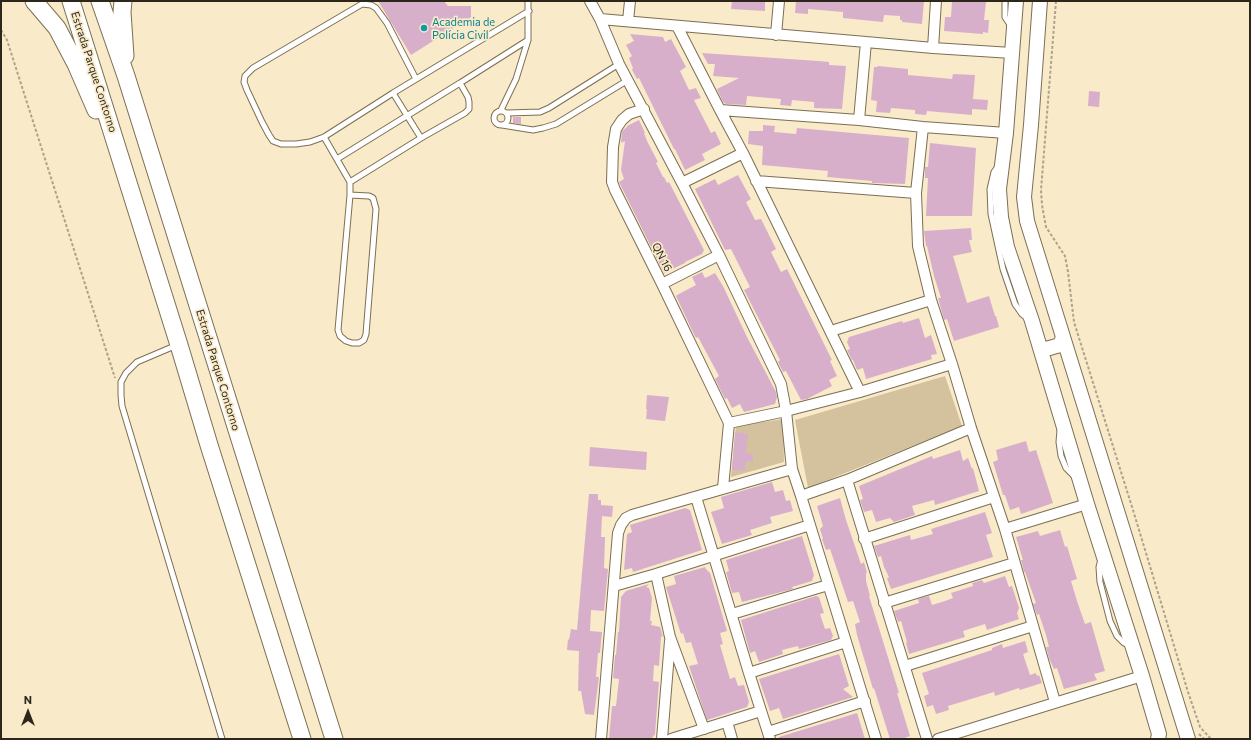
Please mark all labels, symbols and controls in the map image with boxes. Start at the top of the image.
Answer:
street label: Estrada Parque Contorno [68,10,120,134]
place label: Academia de Polícia Civil [432,15,495,41]
marker: Academia de Polícia Civil [419,23,429,33]
street label: QN 16 [649,240,675,274]
street label: Estrada Parque Contorno [193,308,243,432]
north arrow [8,692,48,732]
text: N [24,693,32,706]

